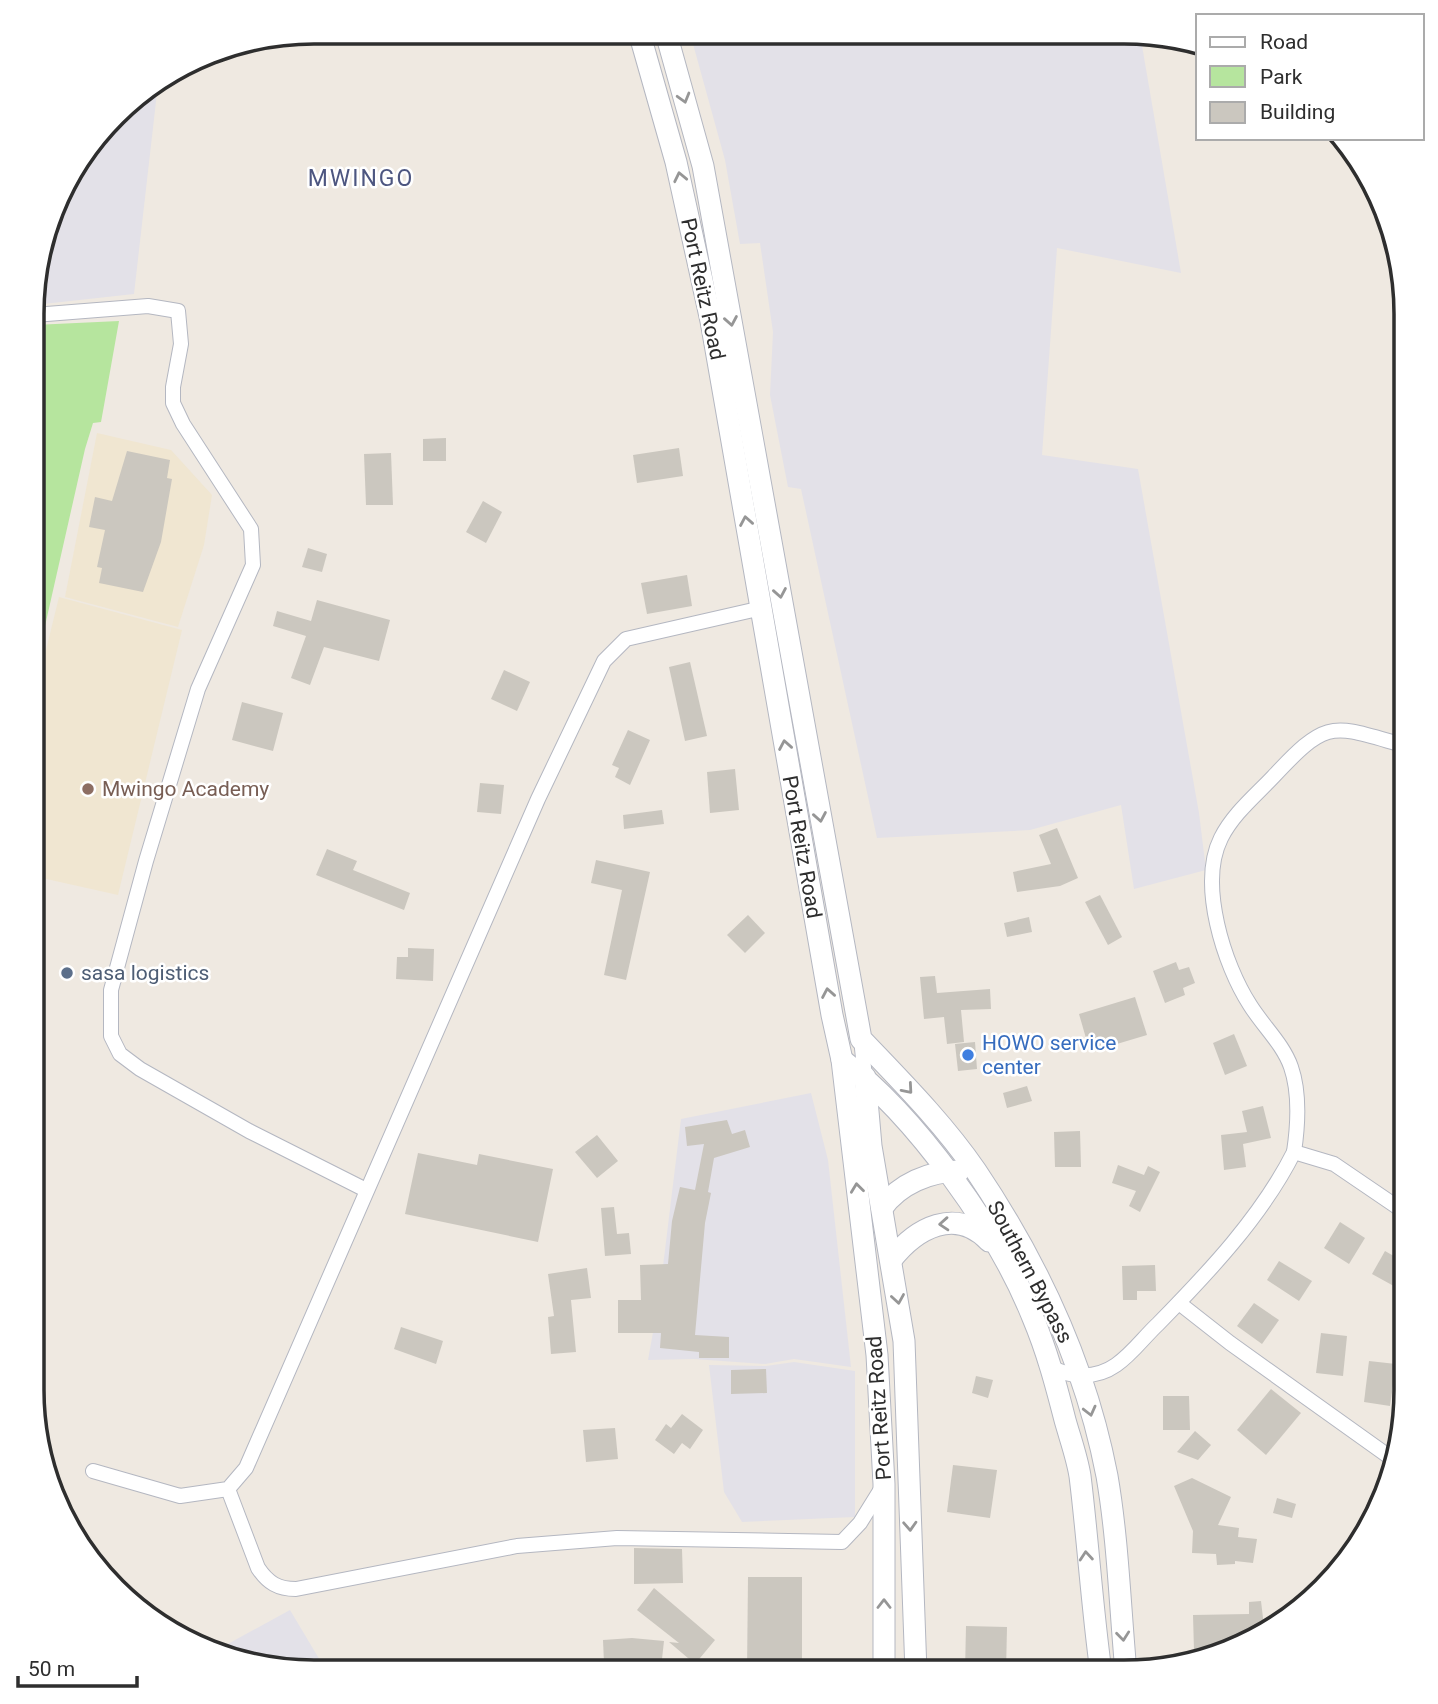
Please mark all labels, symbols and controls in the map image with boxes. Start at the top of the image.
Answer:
legend [1196,14,1424,140]
text: Road [1260,30,1308,54]
text: Park [1260,65,1303,89]
one-way arrow [676,92,691,104]
text: Building [1260,100,1335,124]
district label: MWINGO [308,165,414,192]
one-way arrow [673,171,688,183]
street label: Port Reitz Road [676,216,730,362]
one-way arrow [723,315,738,327]
one-way arrow [739,515,754,526]
one-way arrow [772,587,787,599]
one-way arrow [778,739,793,751]
street label: Port Reitz Road [778,774,826,920]
place label: Mwingo Academy [102,777,269,801]
marker: Mwingo Academy [80,781,96,797]
one-way arrow [812,811,827,823]
place label: sasa logistics [81,961,209,985]
marker: sasa logistics [59,965,75,981]
one-way arrow [821,987,836,999]
place label: HOWO service center [982,1031,1116,1079]
marker: HOWO service center [960,1047,976,1063]
one-way arrow [900,1080,912,1093]
one-way arrow [849,1182,864,1194]
street label: Southern Bypass [982,1197,1078,1347]
one-way arrow [938,1216,949,1231]
one-way arrow [890,1293,905,1305]
street label: Port Reitz Road [862,1335,896,1481]
one-way arrow [1082,1405,1096,1417]
one-way arrow [902,1521,917,1532]
one-way arrow [1079,1550,1094,1561]
one-way arrow [876,1598,892,1608]
one-way arrow [1115,1630,1130,1642]
scale bar [18,1644,136,1688]
text: 50 m [28,1657,75,1681]

